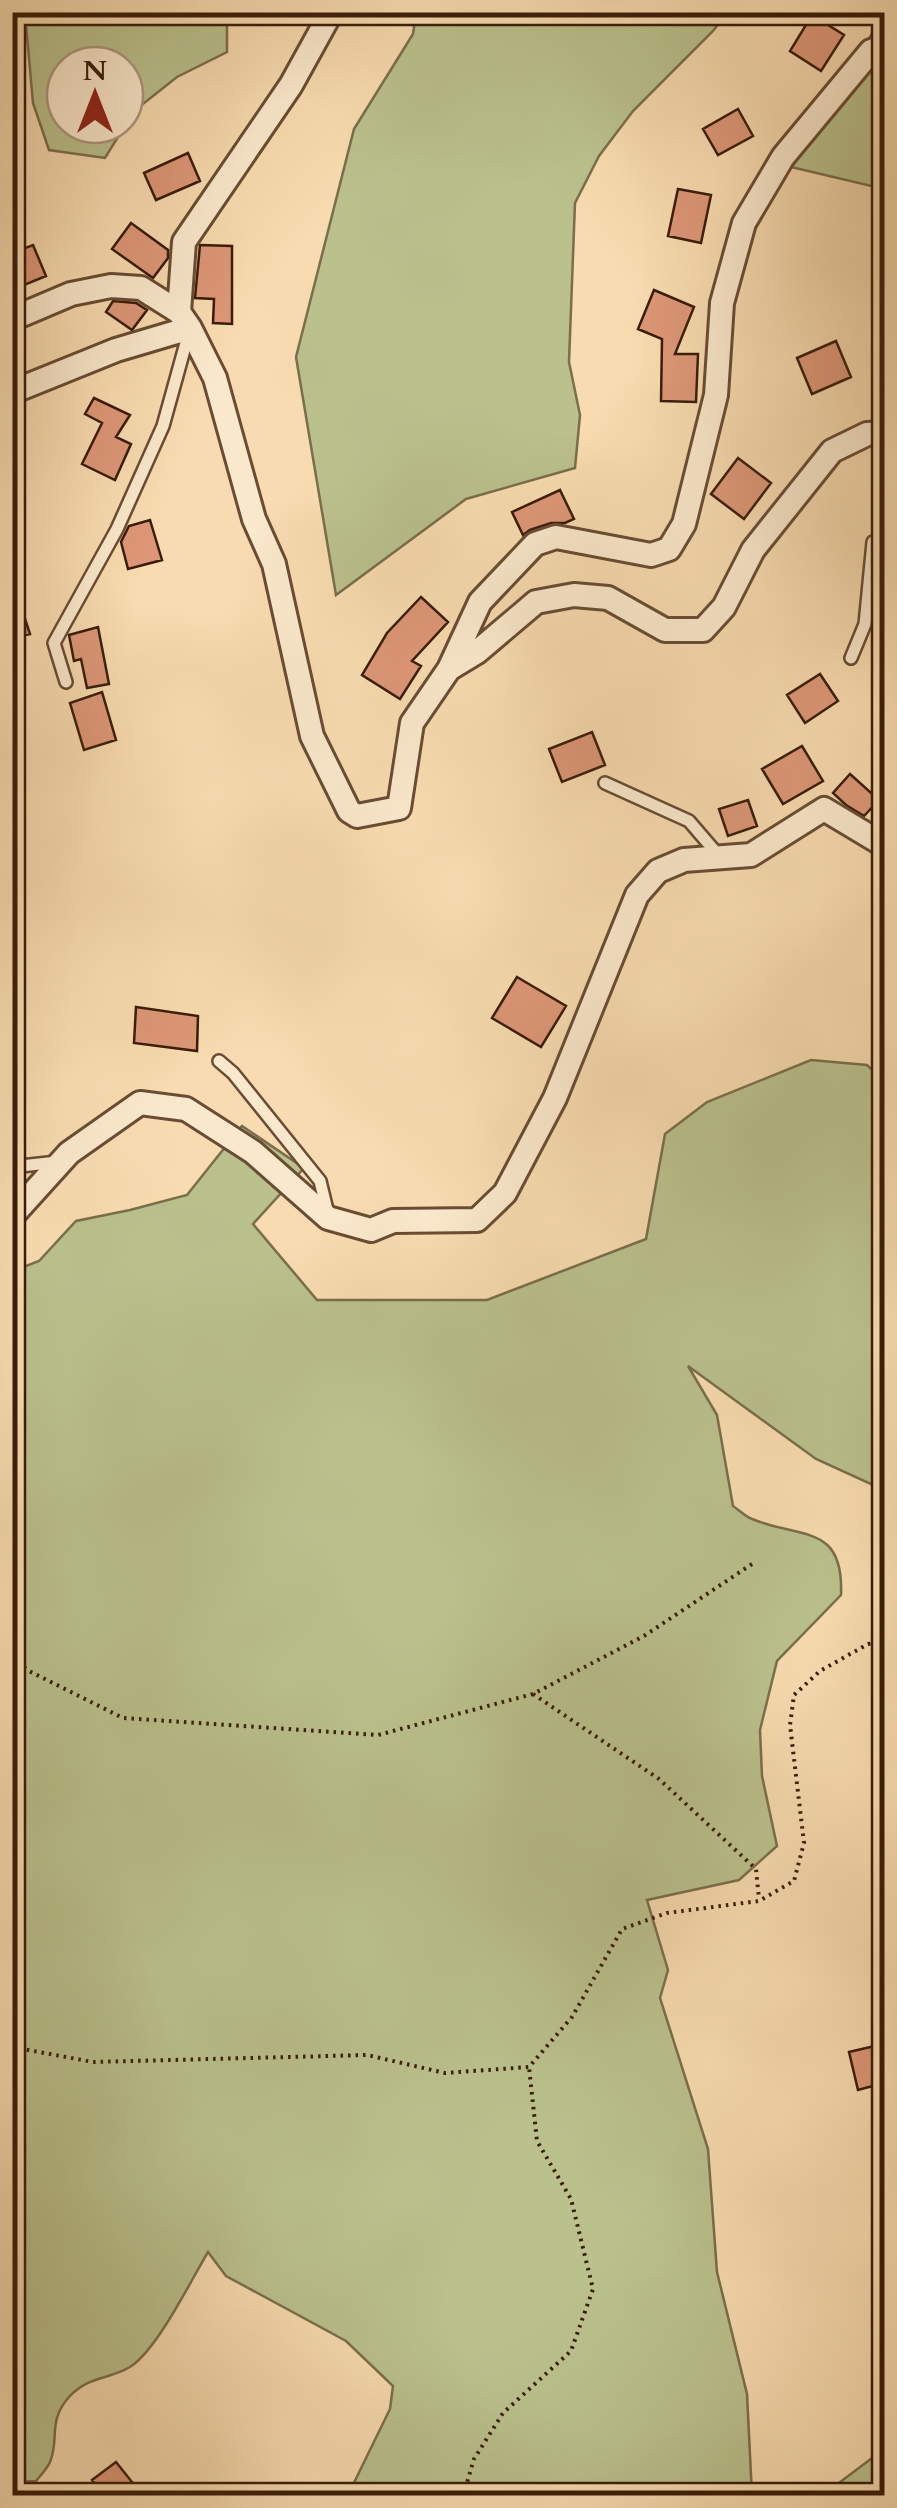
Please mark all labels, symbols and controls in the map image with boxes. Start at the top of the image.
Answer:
north arrow [45,45,145,145]
text: N [83,52,107,90]

